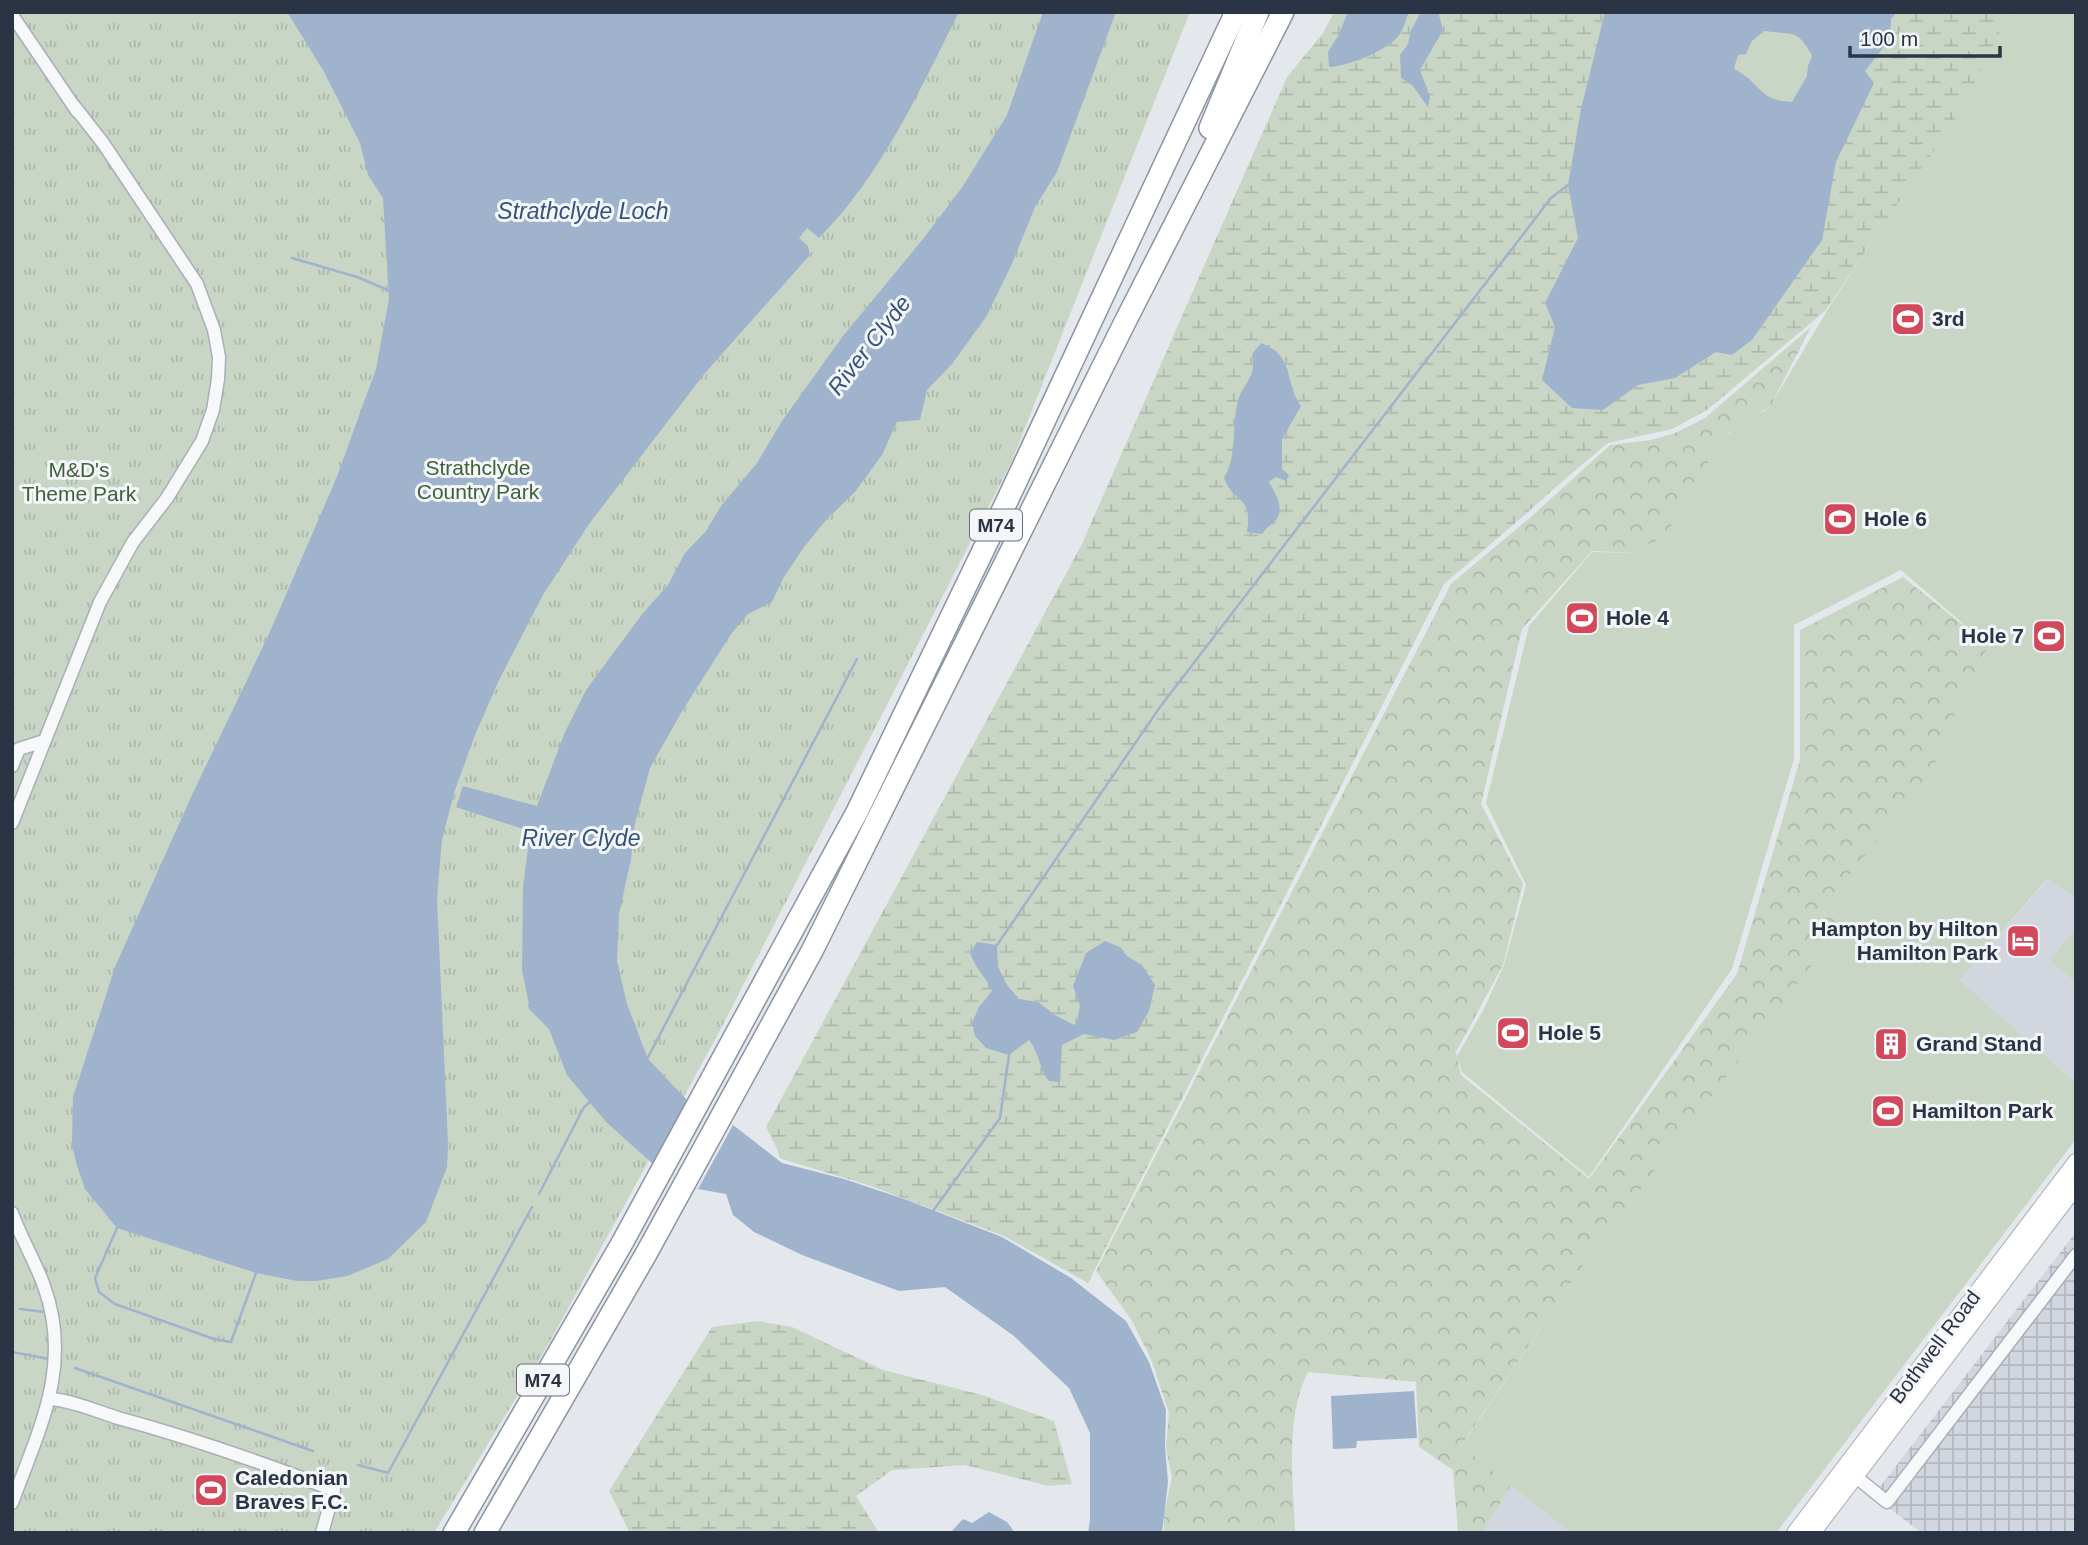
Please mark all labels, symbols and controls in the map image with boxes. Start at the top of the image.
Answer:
scale bar [1850,14,2000,58]
text: 100 m [1860,27,1918,50]
water label: Strathclyde Loch [497,198,669,224]
water label: River Clyde [822,290,916,400]
sports icon: 3rd [1889,300,1927,338]
place label: 3rd [1932,307,1965,330]
park label: Strathclyde Country Park [417,456,540,503]
park label: M&D's Theme Park [22,458,137,505]
sports icon: Hole 6 [1821,500,1859,538]
place label: Hole 6 [1864,507,1927,530]
road number: M74 [970,510,1022,540]
sports icon: Hole 4 [1563,599,1601,637]
place label: Hole 4 [1606,606,1669,629]
sports icon: Hole 7 [2030,617,2068,655]
place label: Hole 7 [1961,624,2024,647]
water label: River Clyde [522,825,640,851]
place label: Hampton by Hilton Hamilton Park [1811,917,1998,964]
hotel icon: Hampton by Hilton Hamilton Park [2004,922,2042,960]
sports icon: Hole 5 [1494,1014,1532,1052]
place label: Hole 5 [1538,1021,1601,1044]
building icon: Grand Stand [1872,1025,1910,1063]
place label: Grand Stand [1916,1032,2042,1055]
sports icon: Hamilton Park [1869,1092,1907,1130]
place label: Hamilton Park [1912,1099,2054,1122]
street label: Bothwell Road [1885,1286,1985,1408]
road number: M74 [517,1364,569,1396]
place label: Caledonian Braves F.C. [235,1466,348,1513]
sports icon: Caledonian Braves F.C. [192,1471,230,1509]

